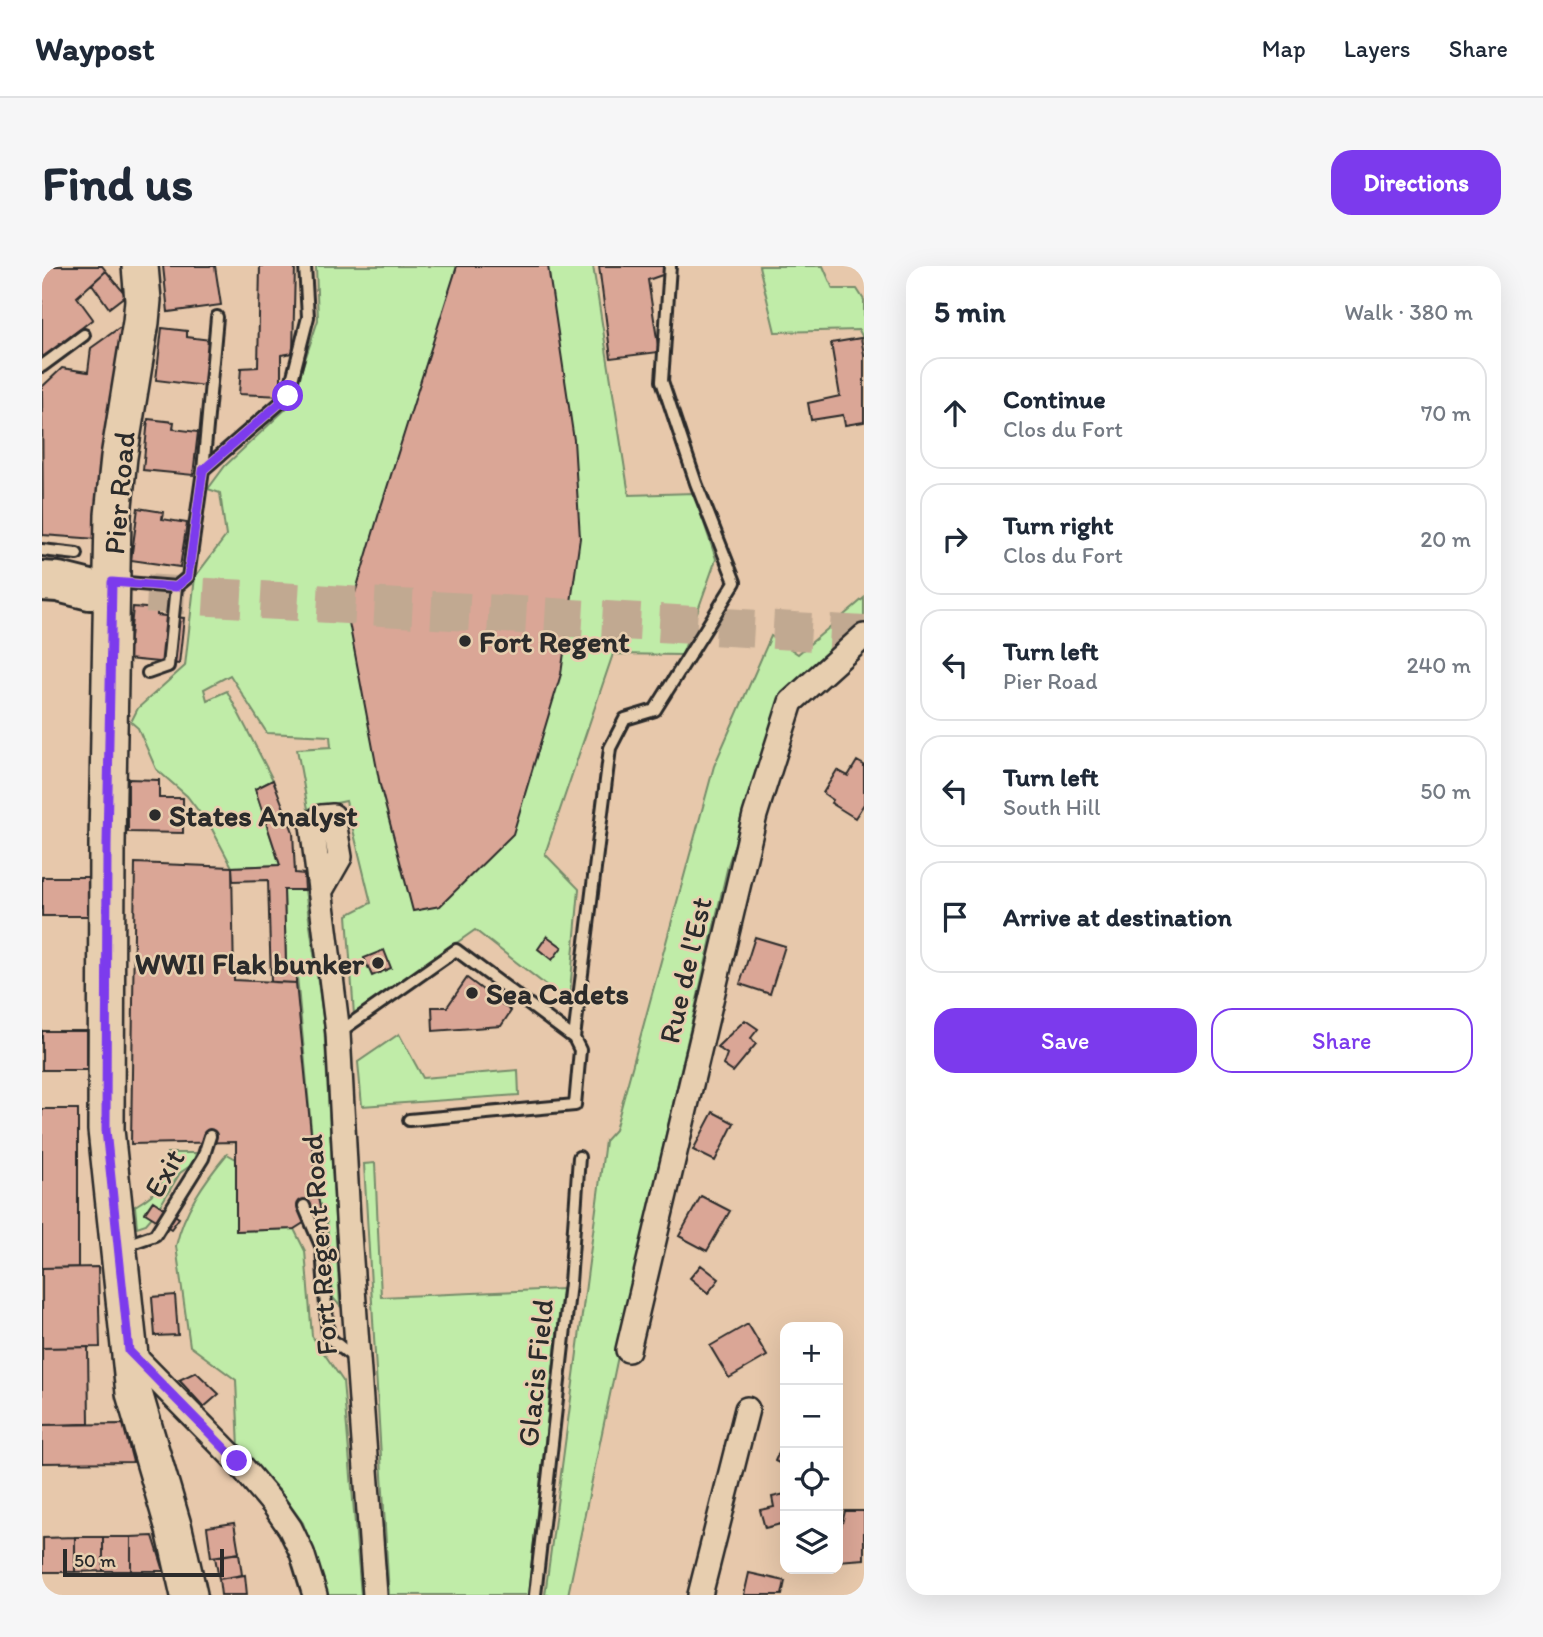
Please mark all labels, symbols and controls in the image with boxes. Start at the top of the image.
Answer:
text: Waypost [35,29,155,68]
text: Map [1262,34,1306,63]
text: Layers [1344,34,1411,63]
text: Share [1449,34,1508,63]
button: Directions [1331,150,1501,215]
text: Find us [42,153,193,212]
text: 5 min [934,293,1005,330]
text: Walk · 380 m [1344,298,1473,326]
route start [272,380,303,411]
text: Continue [1003,383,1106,415]
icon: ahead [936,394,974,432]
text: 70 m [1421,399,1471,427]
text: Clos du Fort [1003,415,1123,443]
street label: Pier Road [95,430,143,556]
text: Turn right [1003,509,1114,541]
icon: right [936,520,974,558]
text: 20 m [1420,525,1471,553]
text: Clos du Fort [1003,541,1123,569]
place label: Fort Regent [479,623,630,660]
marker: Fort Regent [457,633,473,649]
text: Turn left [1003,635,1099,667]
icon: left [936,646,974,684]
text: 240 m [1406,651,1471,679]
text: Pier Road [1003,667,1097,695]
text: Turn left [1003,761,1099,793]
icon: left [936,772,974,810]
text: 50 m [1420,777,1471,805]
text: South Hill [1003,793,1101,821]
place label: States Analyst [169,797,358,834]
marker: States Analyst [147,807,163,823]
street label: Rue de l'Est [650,893,720,1047]
icon: arrive [936,898,974,936]
text: Arrive at destination [1003,901,1232,933]
place label: WWII Flak bunker [135,945,365,982]
marker: WWII Flak bunker [370,955,386,971]
place label: Sea Cadets [486,975,629,1012]
marker: Sea Cadets [464,985,480,1001]
button: Save [934,1008,1197,1073]
button: Share [1211,1008,1473,1073]
street label: Fort Regent Road [293,1133,345,1357]
street label: Exit [136,1142,192,1204]
street label: Glacis Field [509,1297,561,1449]
map controls [780,1322,843,1574]
button: + [780,1322,843,1385]
button: − [780,1385,843,1448]
route end [221,1445,252,1476]
button: locate [780,1448,843,1511]
button: layers [780,1511,843,1574]
scale bar [63,1546,224,1578]
text: 50 m [74,1549,116,1572]

